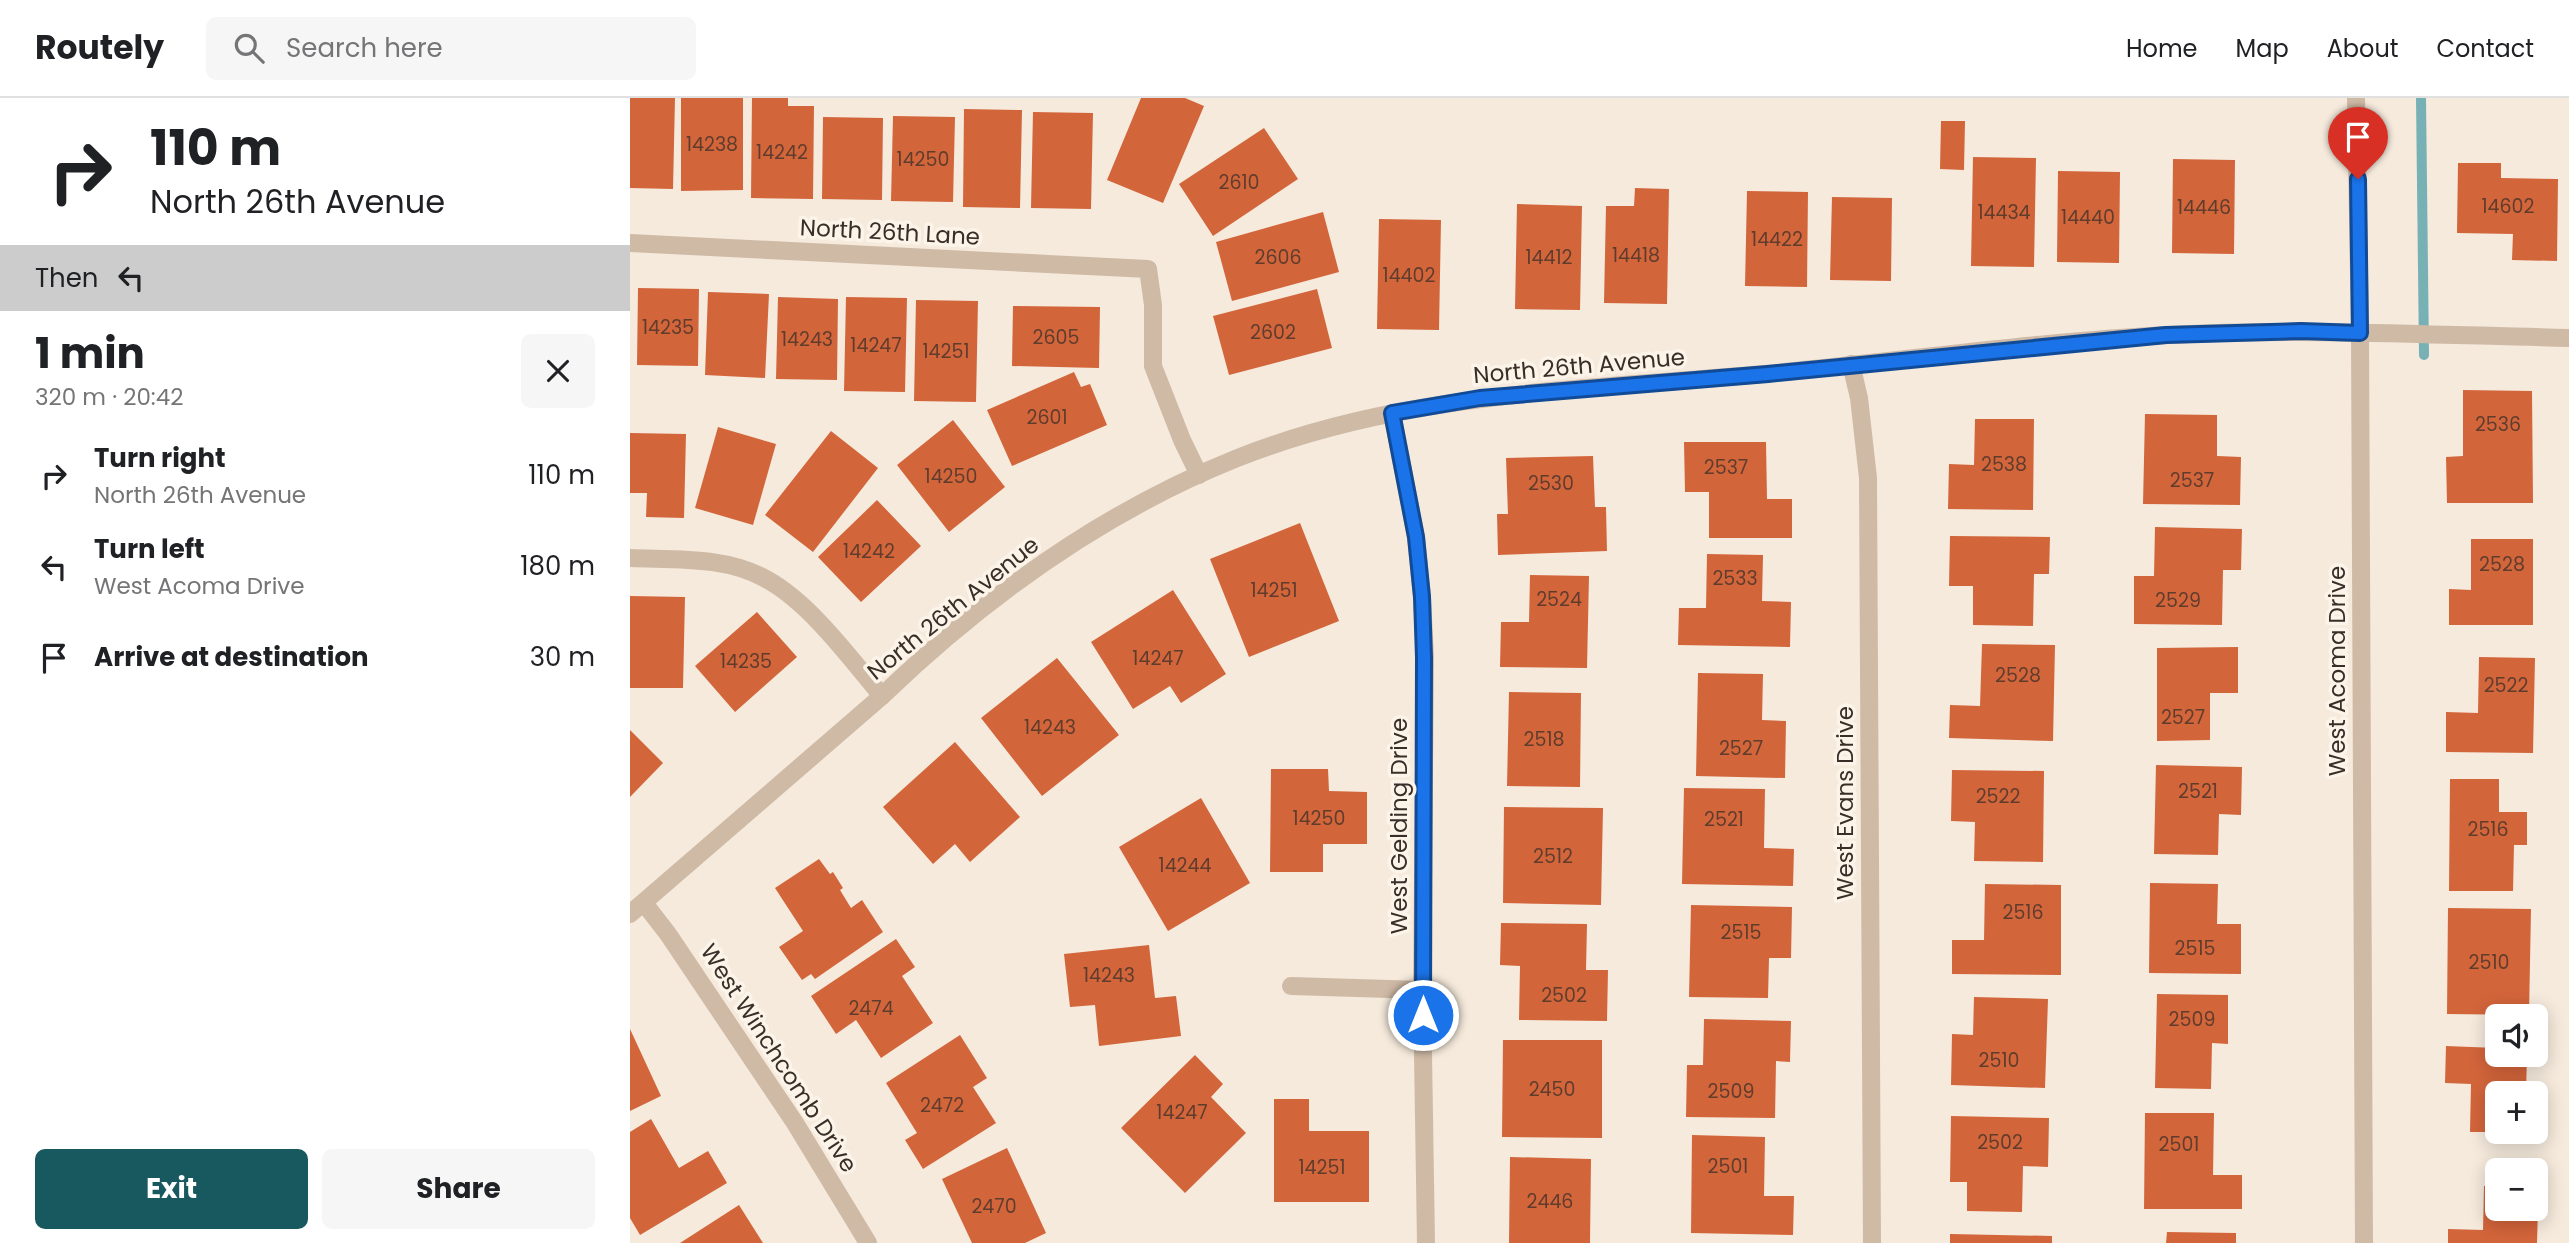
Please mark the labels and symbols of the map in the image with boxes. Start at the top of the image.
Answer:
pin [2328,107,2388,179]
house number: 14238 [686,131,738,158]
house number: 14242 [756,139,808,166]
house number: 14250 [897,146,949,173]
house number: 2610 [1218,169,1260,196]
house number: 14602 [2482,193,2535,220]
house number: 14446 [2177,194,2231,221]
house number: 14434 [1977,199,2031,226]
house number: 14440 [2061,204,2115,231]
street label: North 26th Lane [799,211,981,253]
house number: 14422 [1751,226,1803,253]
house number: 14418 [1612,242,1660,269]
house number: 2606 [1255,244,1302,271]
house number: 14412 [1526,244,1573,271]
house number: 14402 [1383,262,1435,289]
house number: 14235 [642,314,694,341]
house number: 2602 [1250,319,1296,346]
house number: 2605 [1033,324,1079,351]
house number: 14243 [781,326,833,353]
house number: 14247 [850,332,902,359]
house number: 14251 [923,338,969,365]
street label: North 26th Avenue [1472,341,1686,391]
house number: 2601 [1026,404,1068,431]
house number: 2536 [2475,411,2521,438]
house number: 2538 [1981,451,2027,478]
house number: 2537 [1704,454,1748,481]
house number: 14250 [925,463,977,490]
house number: 2537 [2170,467,2214,494]
house number: 2530 [1528,470,1574,497]
street label: North 26th Avenue [860,529,1046,687]
house number: 14242 [843,538,895,565]
house number: 2528 [2479,551,2525,578]
house number: 2533 [1712,565,1758,592]
street label: West Acoma Drive [2321,566,2353,776]
house number: 14251 [1251,577,1297,604]
house number: 2524 [1536,586,1582,613]
house number: 2529 [2155,587,2201,614]
house number: 14247 [1132,645,1184,672]
house number: 14235 [720,648,772,675]
house number: 2528 [1995,662,2041,689]
house number: 2522 [2484,672,2528,699]
house number: 2527 [2161,704,2205,731]
street label: West Evans Drive [1829,706,1861,900]
house number: 14243 [1024,714,1076,741]
street label: West Gelding Drive [1383,718,1415,934]
house number: 2518 [1524,726,1564,753]
house number: 2527 [1719,735,1763,762]
house number: 2521 [2178,778,2218,805]
house number: 2522 [1976,783,2020,810]
house number: 14250 [1293,805,1345,832]
house number: 2521 [1704,806,1744,833]
house number: 2516 [2467,816,2509,843]
house number: 2512 [1533,843,1573,870]
house number: 14244 [1159,852,1211,879]
house number: 2516 [2002,899,2044,926]
house number: 2515 [1721,919,1761,946]
house number: 2515 [2175,935,2215,962]
street label: West Winchcomb Drive [693,938,865,1178]
house number: 2510 [2469,949,2509,976]
house number: 14243 [1083,962,1135,989]
position arrow [1386,978,1460,1052]
house number: 2502 [1541,982,1587,1009]
house number: 2474 [848,995,894,1022]
house number: 2509 [2169,1006,2215,1033]
house number: 2510 [1979,1047,2019,1074]
house number: 2450 [1529,1076,1575,1103]
house number: 2509 [1708,1078,1754,1105]
house number: 2472 [920,1092,964,1119]
house number: 14247 [1156,1099,1208,1126]
house number: 2502 [1977,1129,2023,1156]
house number: 2501 [2159,1131,2199,1158]
house number: 2501 [1708,1153,1748,1180]
house number: 14251 [1299,1154,1345,1181]
house number: 2446 [1527,1188,1573,1215]
house number: 2470 [971,1193,1017,1220]

